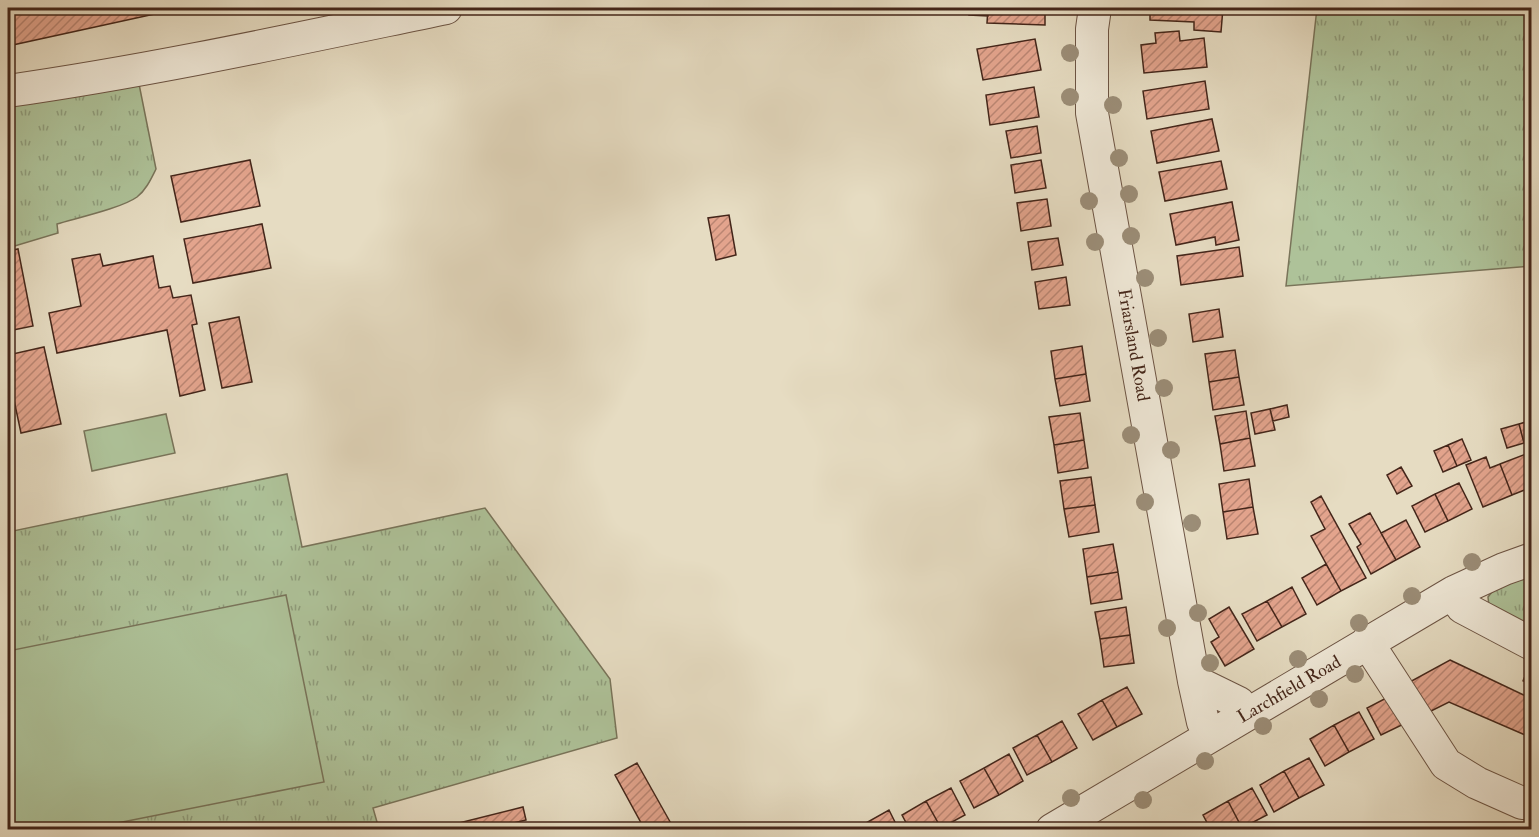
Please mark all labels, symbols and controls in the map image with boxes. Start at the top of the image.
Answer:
street label: Friarsland Road [1112,287,1155,403]
street label: Larchfield Road [1233,650,1345,728]

